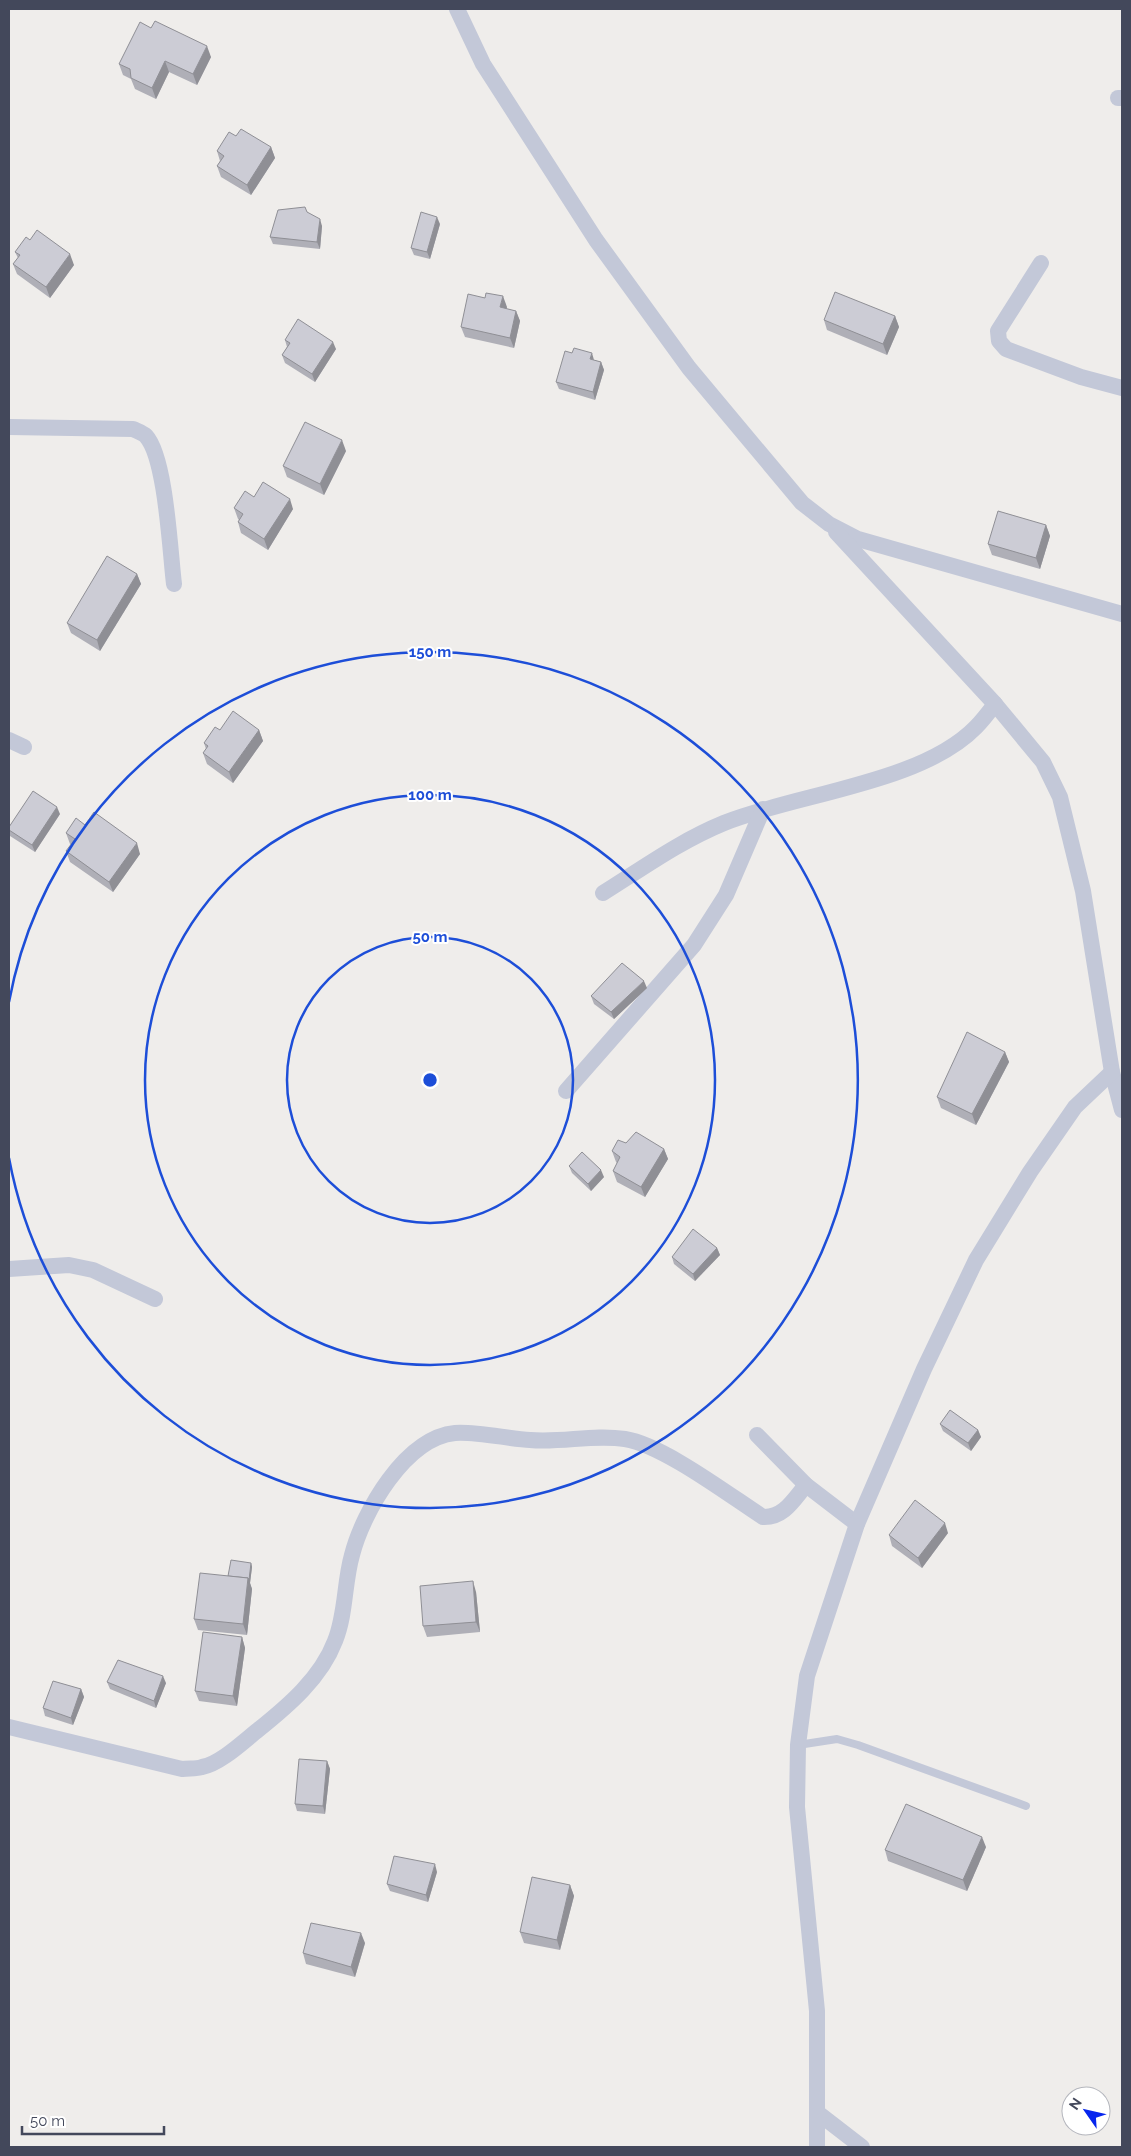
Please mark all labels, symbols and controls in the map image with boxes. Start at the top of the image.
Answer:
text: 150 m [409,643,451,661]
text: 100 m [408,786,452,804]
text: 50 m [412,928,448,946]
centre of rings [421,1071,439,1089]
north arrow [1061,2086,1111,2136]
text: N [1066,2095,1085,2113]
scale bar [22,2104,165,2136]
text: 50 m [30,2112,65,2130]

